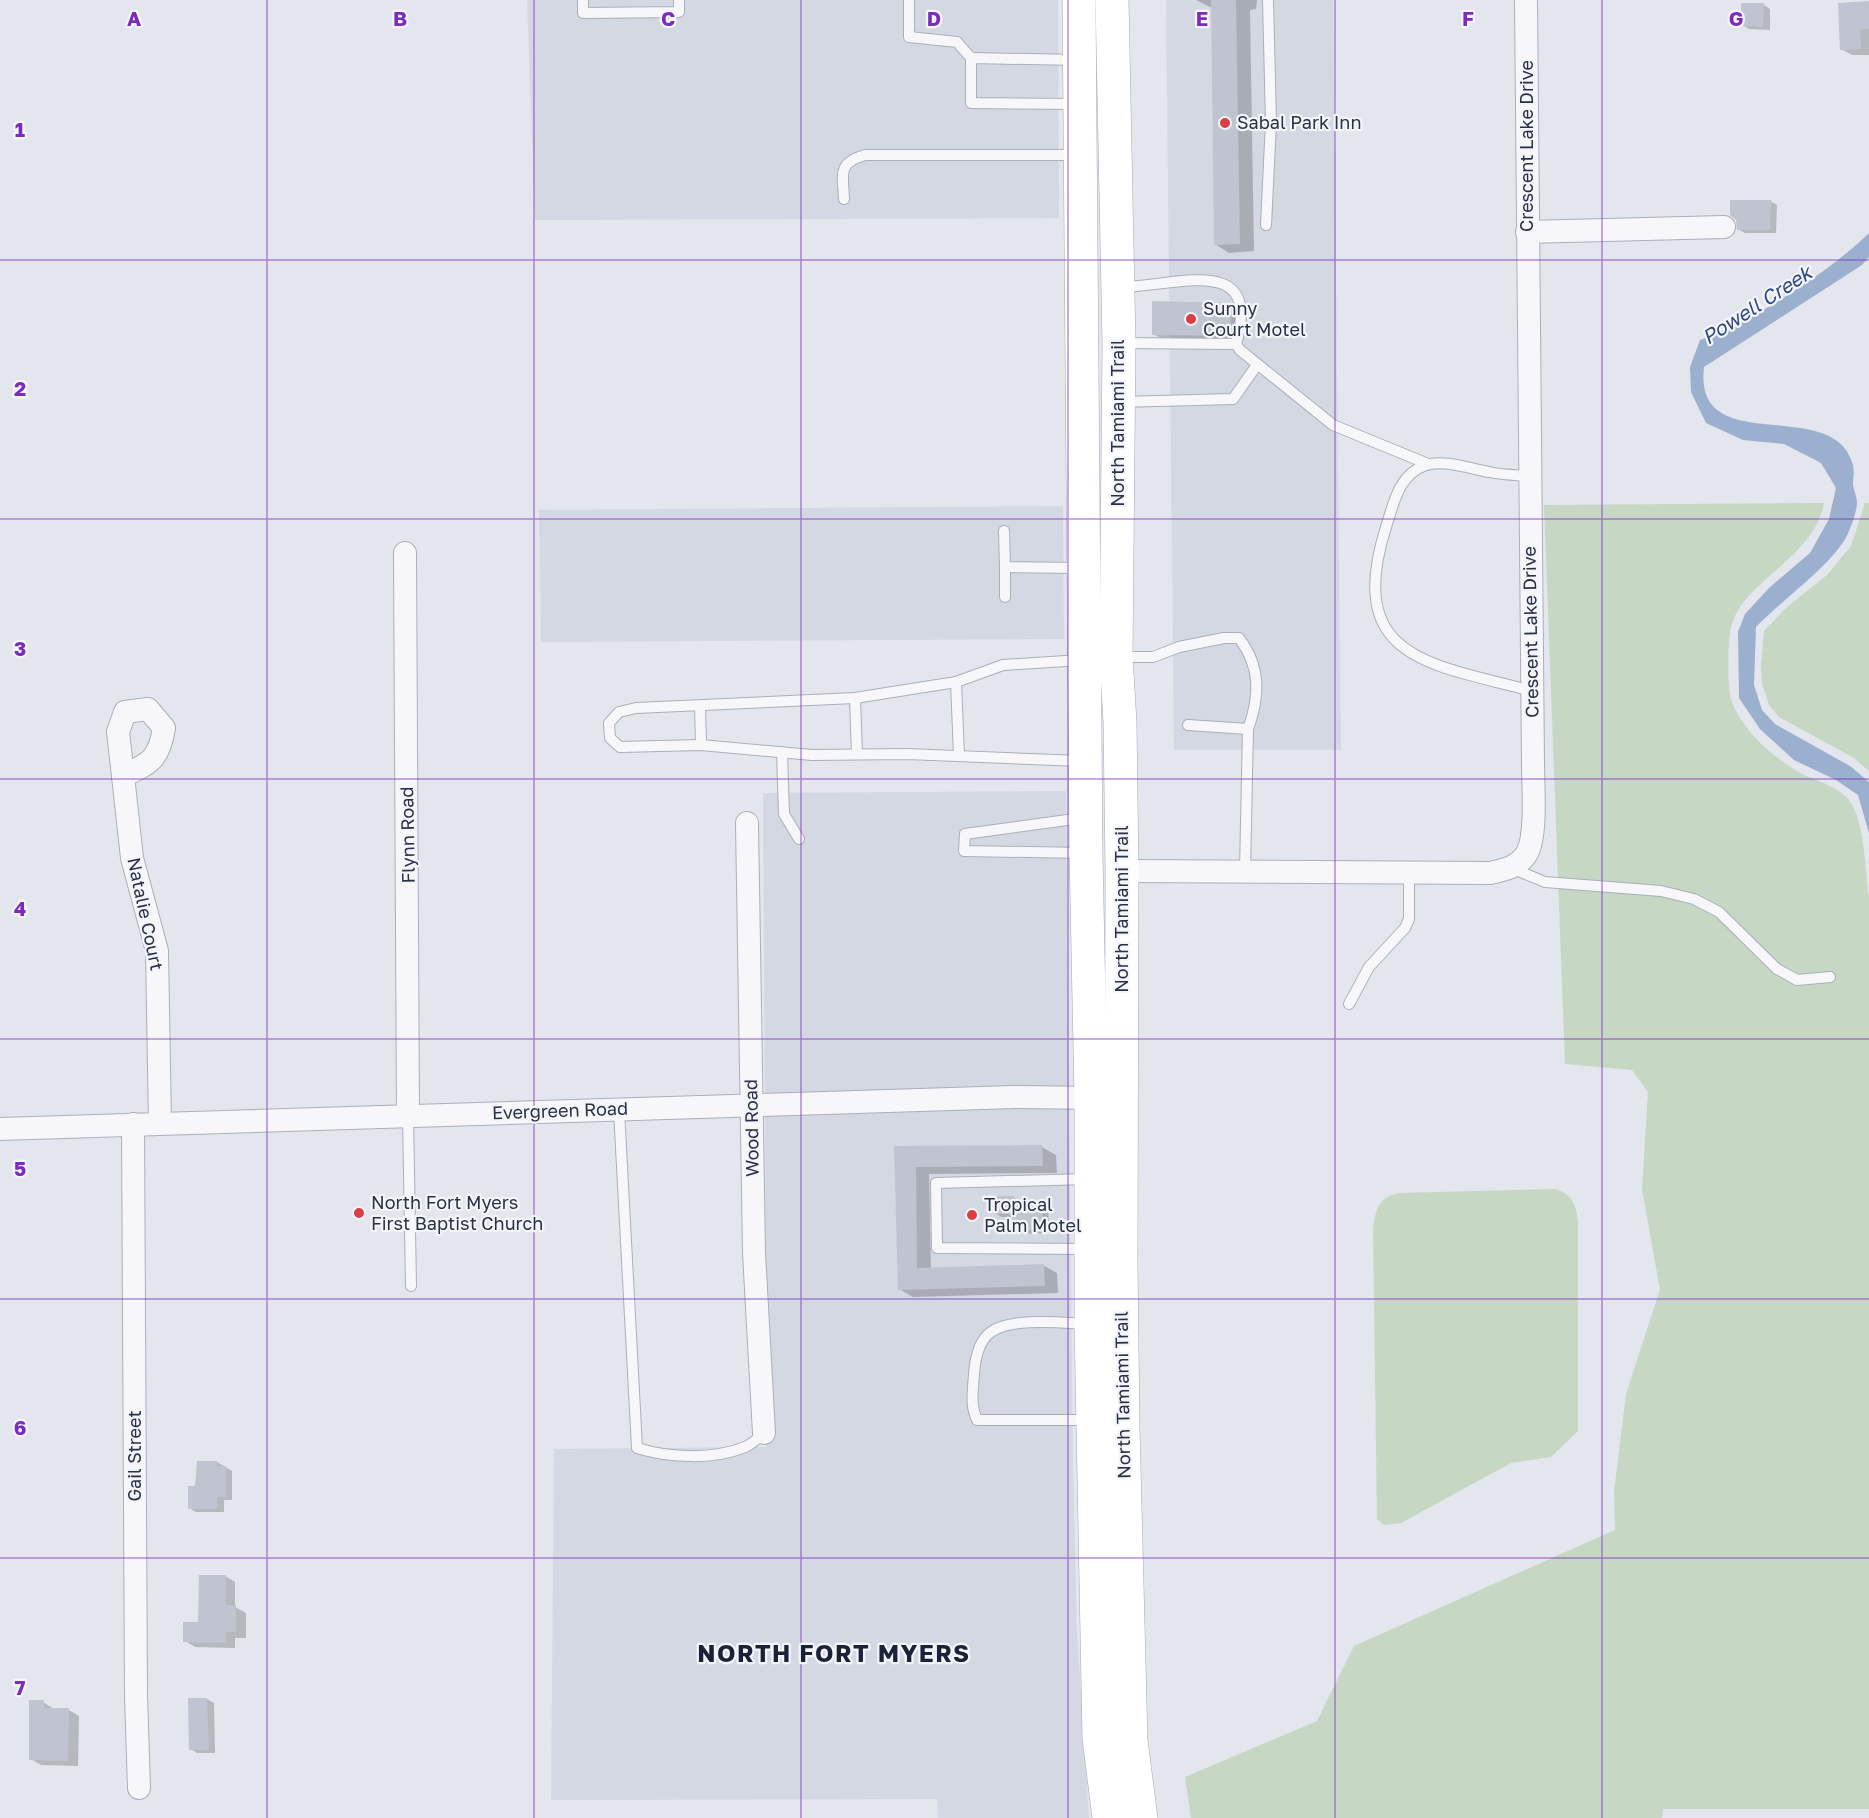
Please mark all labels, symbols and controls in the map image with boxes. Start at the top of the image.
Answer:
text: A [127,6,141,30]
text: B [393,6,407,30]
text: C [661,6,675,30]
text: D [927,6,941,30]
text: E [1196,6,1208,30]
text: F [1462,6,1474,30]
text: G [1729,6,1743,30]
street label: Crescent Lake Drive [1515,60,1537,232]
place label: Sabal Park Inn [1237,111,1361,133]
marker: Sabal Park Inn [1218,116,1232,130]
text: 1 [15,117,25,141]
water label: Powell Creek [1697,258,1818,348]
place label: Sunny Court Motel [1203,297,1306,340]
marker: Sunny Court Motel [1184,312,1198,326]
street label: North Tamiami Trail [1106,339,1128,507]
text: 2 [14,376,26,400]
street label: Crescent Lake Drive [1518,546,1542,718]
text: 3 [14,636,26,660]
street label: Flynn Road [395,786,419,884]
street label: North Tamiami Trail [1110,825,1132,993]
street label: Natalie Court [123,855,169,972]
text: 4 [14,896,26,920]
street label: Wood Road [739,1079,763,1177]
street label: Evergreen Road [491,1097,628,1123]
text: 5 [14,1156,26,1180]
place label: North Fort Myers First Baptist Church [371,1191,543,1234]
place label: Tropical Palm Motel [984,1193,1082,1236]
marker: North Fort Myers First Baptist Church [352,1206,366,1220]
marker: Tropical Palm Motel [965,1208,979,1222]
street label: North Tamiami Trail [1110,1311,1134,1479]
street label: Gail Street [123,1410,145,1502]
text: 6 [14,1415,26,1439]
district label: NORTH FORT MYERS [697,1638,971,1667]
text: 7 [15,1675,26,1699]

